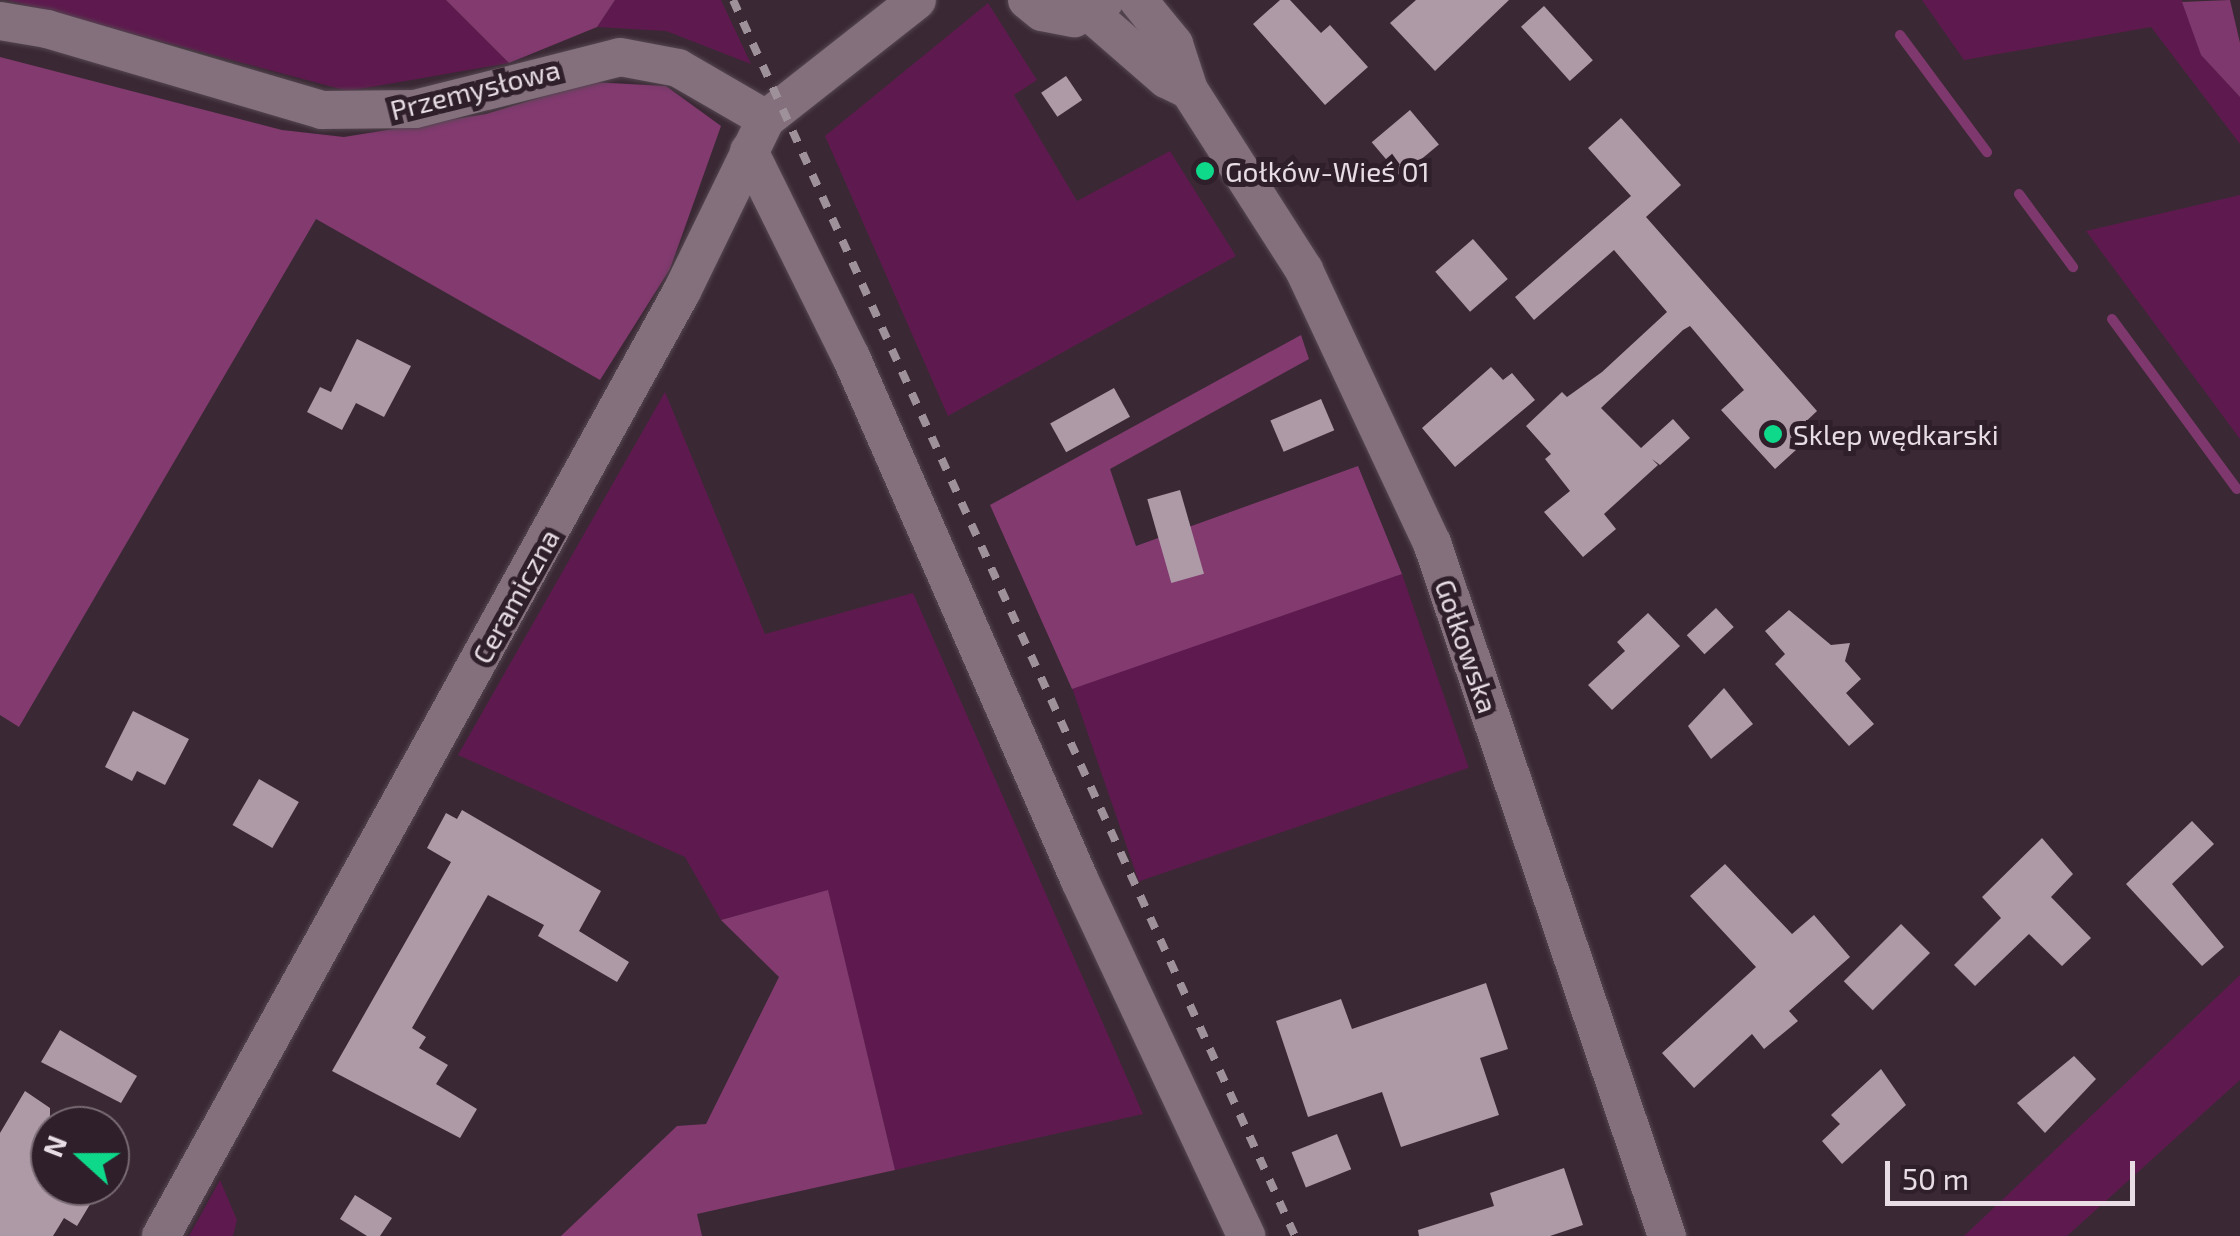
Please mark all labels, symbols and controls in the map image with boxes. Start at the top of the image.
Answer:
street label: Przemysłowa [387,52,563,126]
place label: Gołków-Wieś 01 [1225,154,1430,188]
marker: Gołków-Wieś 01 [1194,160,1216,182]
place label: Sklep wędkarski [1793,417,1999,451]
marker: Sklep wędkarski [1762,423,1784,445]
street label: Ceramiczna [464,523,566,669]
street label: Gołkowska [1428,575,1506,717]
north arrow [30,1106,130,1206]
text: N [34,1130,73,1161]
scale bar [1890,1141,2140,1203]
text: 50 m [1902,1160,1969,1196]

